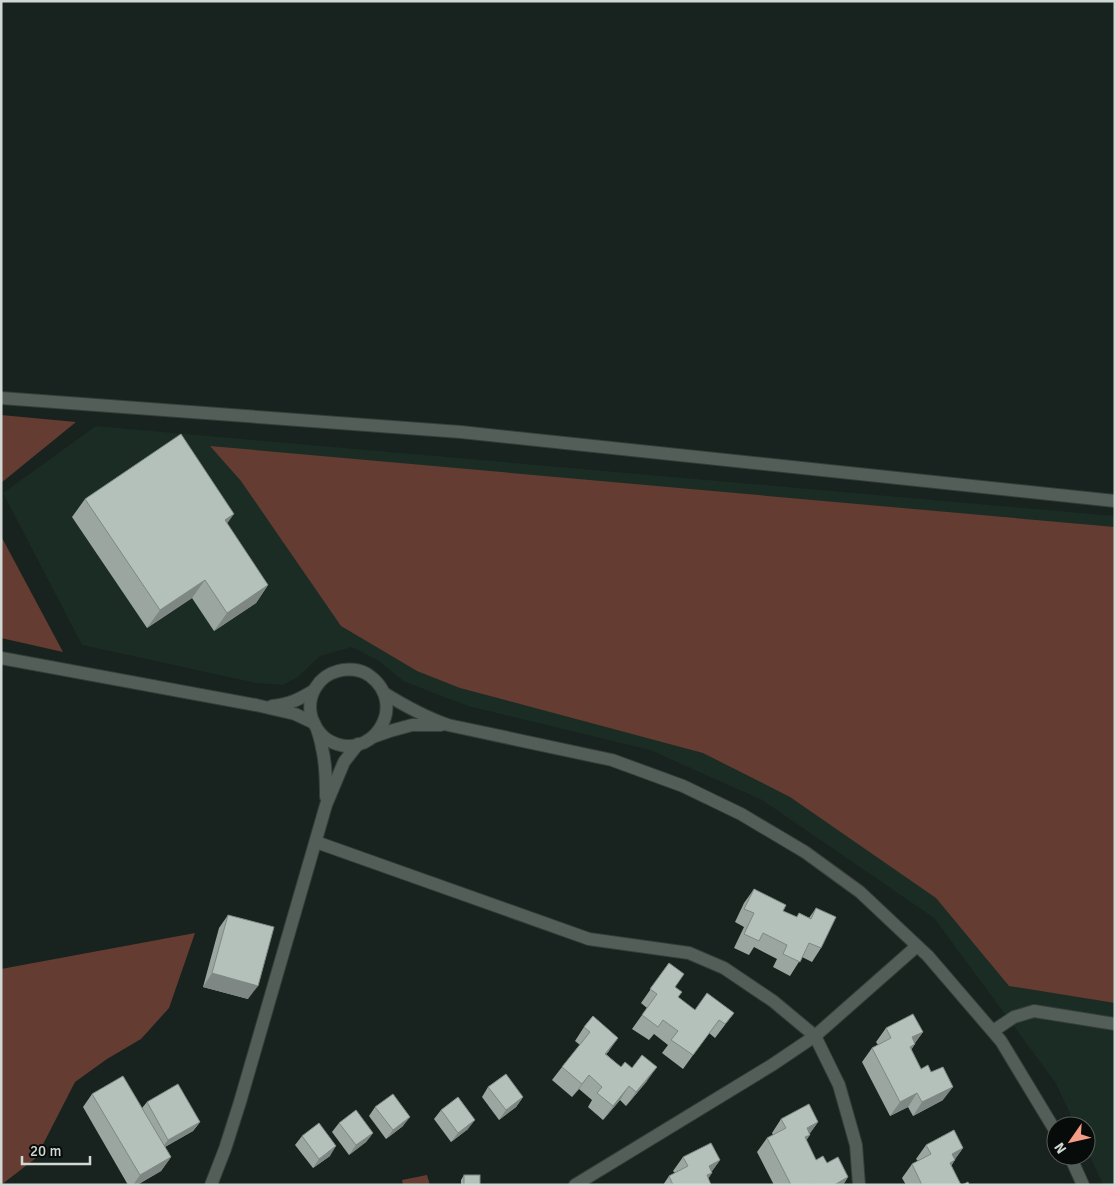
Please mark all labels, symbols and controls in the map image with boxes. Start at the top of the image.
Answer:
north arrow [1046,1116,1096,1166]
scale bar [22,1134,90,1166]
text: N [1051,1139,1070,1157]
text: 20 m [30,1142,61,1160]

